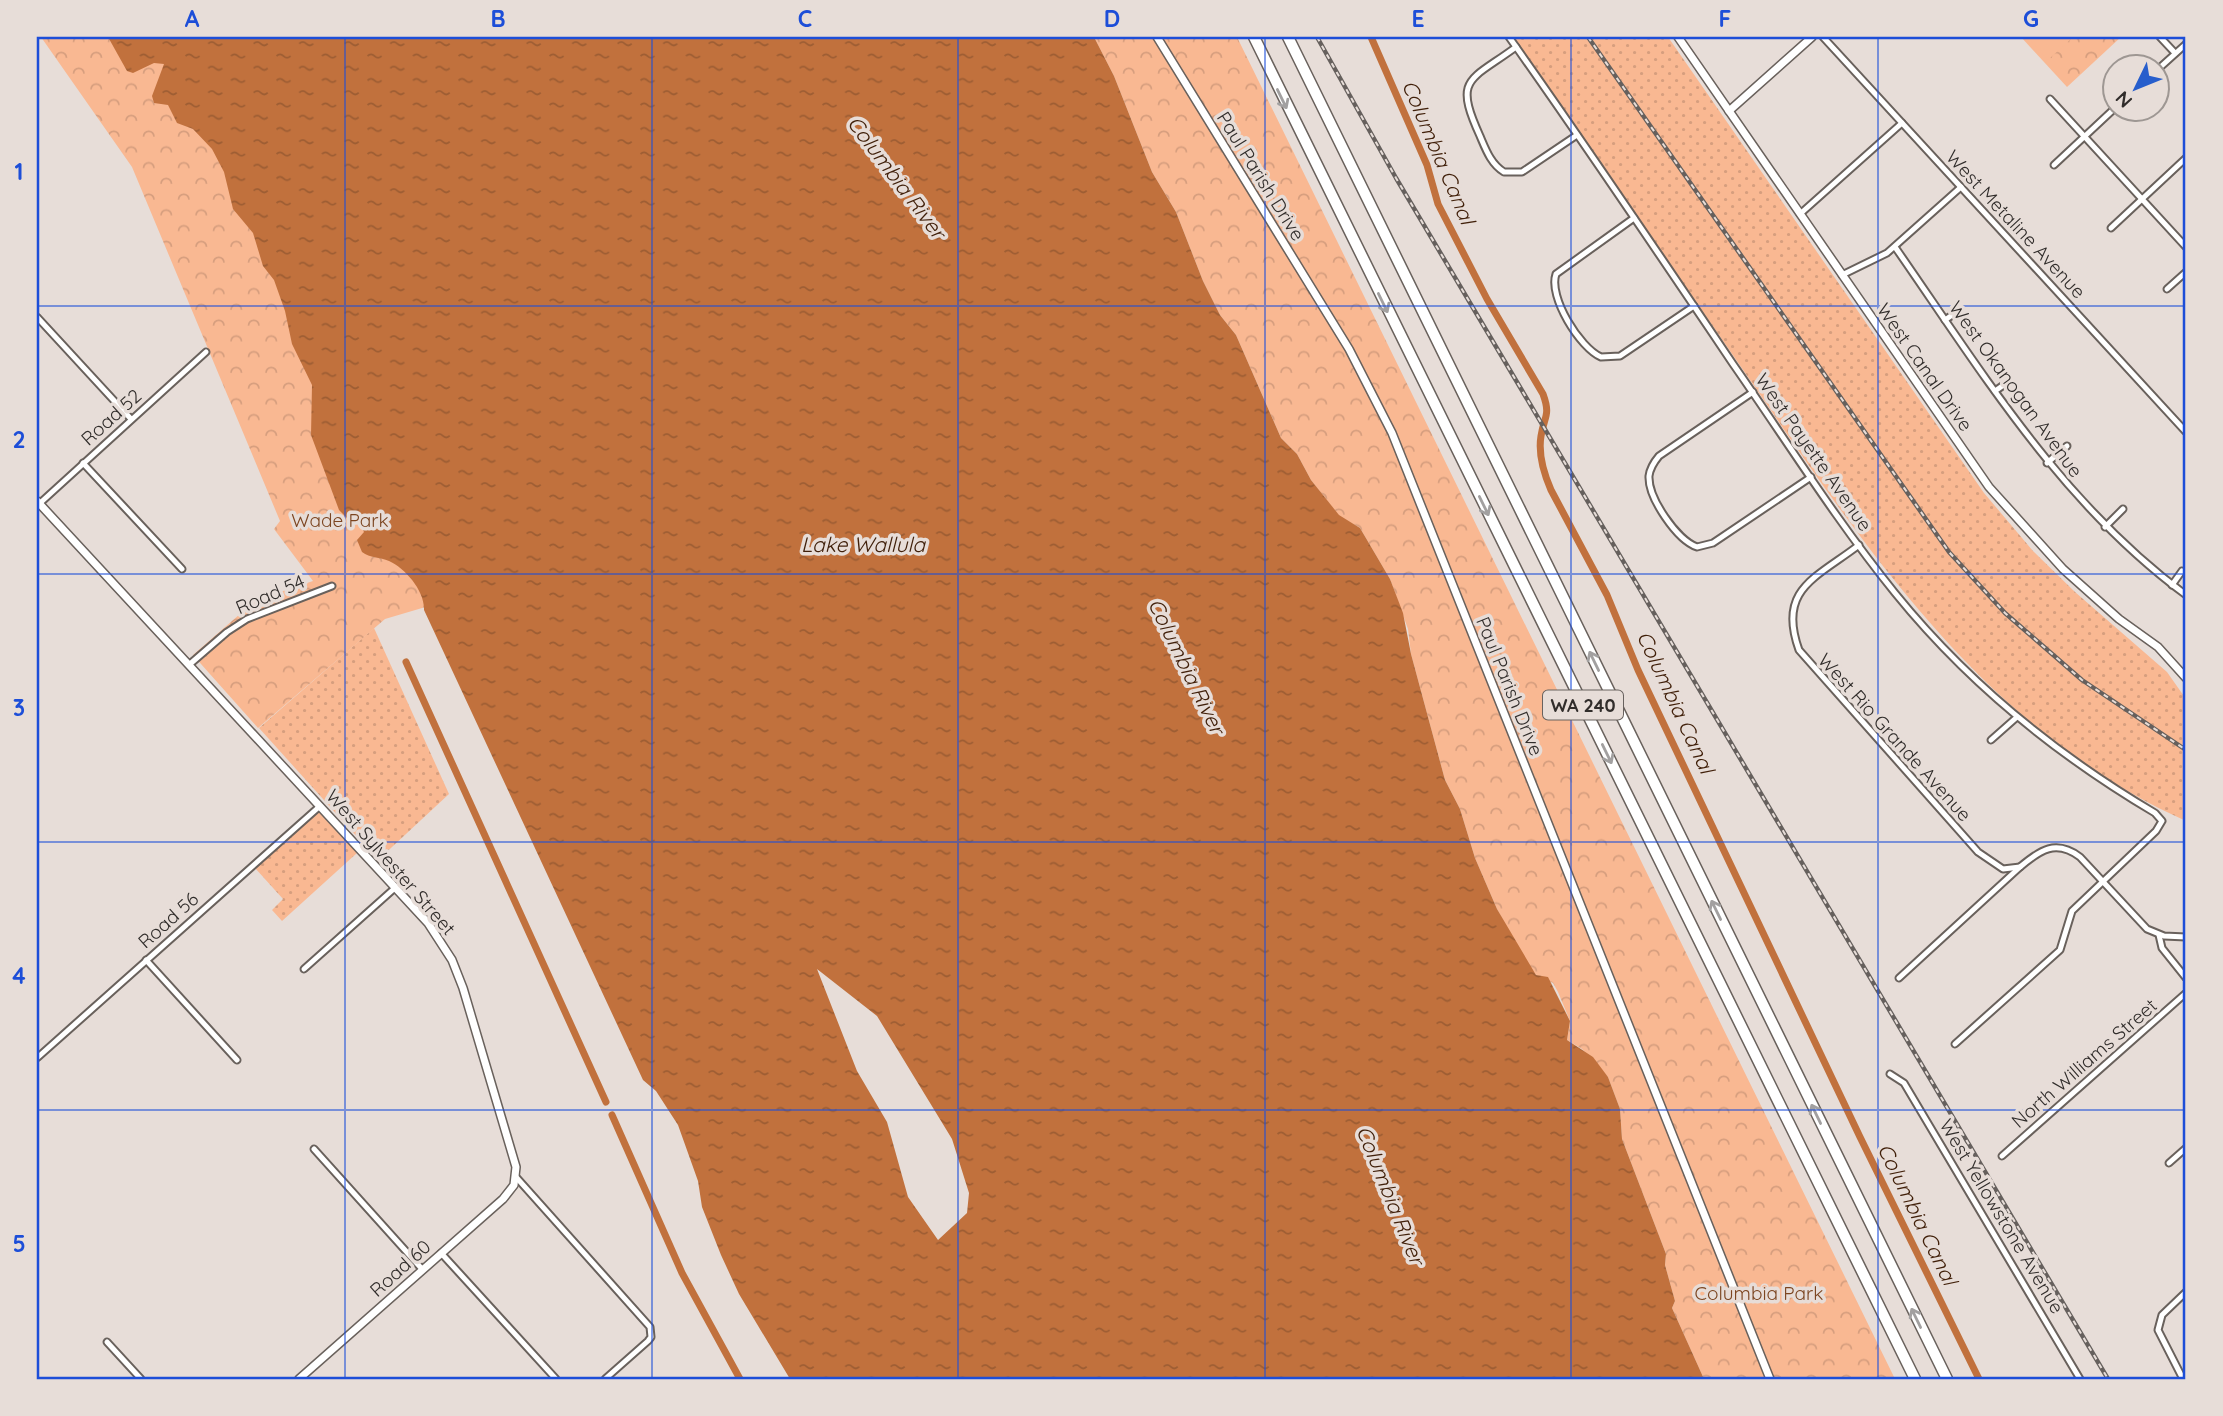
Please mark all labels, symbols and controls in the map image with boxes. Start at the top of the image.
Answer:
text: A [185,4,200,33]
text: B [490,4,506,33]
text: C [798,4,812,33]
text: D [1104,4,1120,33]
text: E [1411,4,1425,33]
text: F [1719,4,1731,33]
text: G [2023,4,2039,33]
north arrow [2100,52,2170,122]
water label: Columbia Canal [1397,76,1482,230]
text: N [2110,86,2137,113]
one-way arrow [1276,88,1290,109]
street label: Paul Parish Drive [1212,107,1310,245]
water label: Columbia River [842,110,953,246]
street label: West Metaline Avenue [1941,145,2091,303]
text: 1 [15,157,23,186]
one-way arrow [1377,292,1391,312]
street label: West Okanogan Avenue [1944,296,2088,482]
street label: West Canal Drive [1872,298,1978,436]
street label: West Payette Avenue [1750,368,1878,536]
street label: Road 52 [76,384,146,450]
text: 2 [12,425,26,454]
one-way arrow [1478,495,1492,516]
park label: Wade Park [291,508,389,532]
water label: Lake Wallula [801,531,926,557]
street label: Road 54 [232,569,308,619]
water label: Columbia River [1143,594,1232,741]
street label: Paul Parish Drive [1471,613,1549,759]
water label: Columbia Canal [1632,627,1721,779]
street label: West Rio Grande Avenue [1813,648,1977,826]
one-way arrow [1587,651,1601,672]
road number: WA 240 [1543,690,1623,720]
text: 3 [13,693,25,722]
one-way arrow [1601,743,1615,764]
street label: West Sylvester Street [321,784,461,940]
street label: Road 56 [133,887,203,953]
one-way arrow [1709,900,1722,921]
text: 4 [12,961,26,990]
street label: North Williams Street [2006,993,2162,1133]
one-way arrow [1809,1104,1823,1125]
street label: West Yellowstone Avenue [1934,1114,2070,1318]
water label: Columbia River [1351,1122,1432,1271]
water label: Columbia Canal [1873,1139,1964,1291]
text: 5 [12,1229,26,1258]
street label: Road 60 [365,1234,435,1302]
park label: Columbia Park [1695,1281,1823,1305]
one-way arrow [1909,1308,1923,1329]

